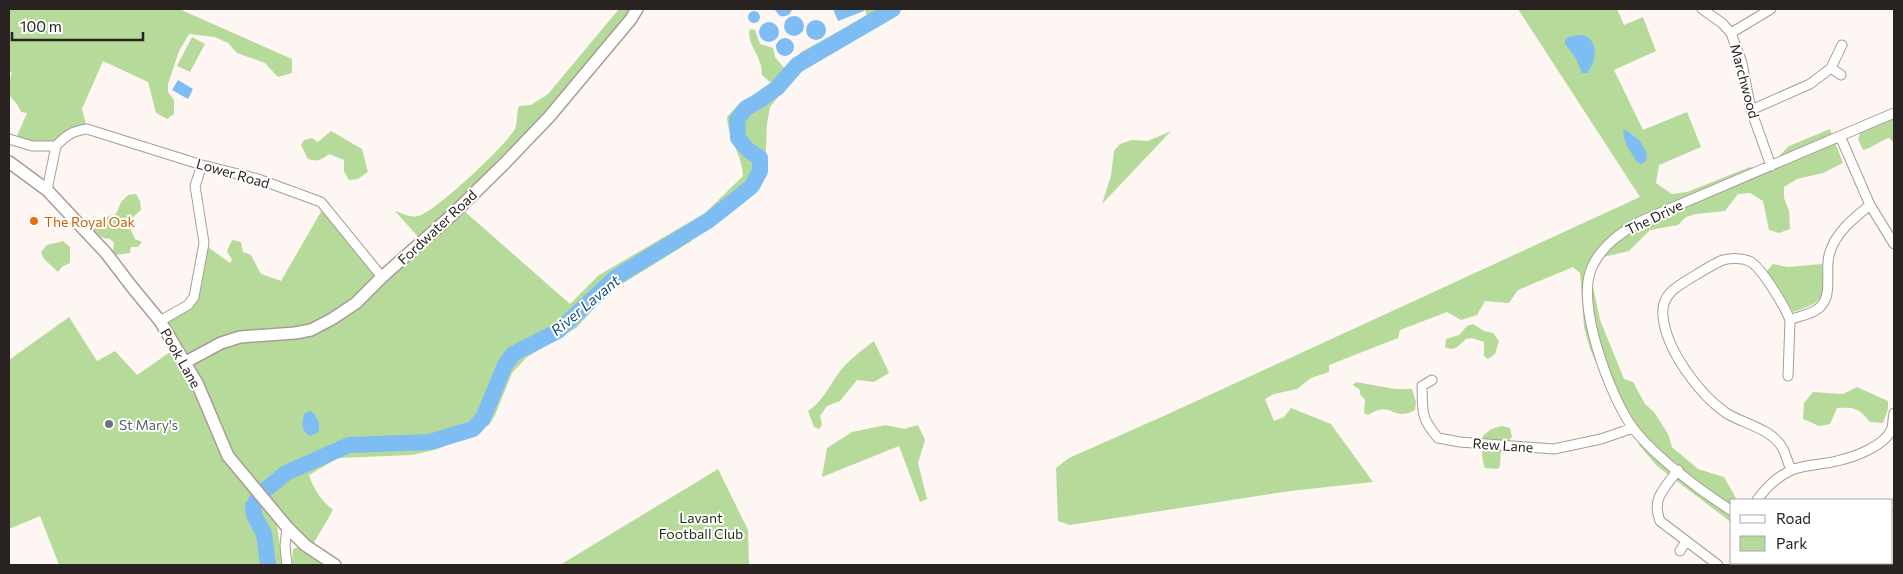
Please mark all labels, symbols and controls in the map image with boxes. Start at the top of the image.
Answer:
scale bar [12,10,144,42]
text: 100 m [20,17,62,35]
street label: Marchwood [1727,42,1763,120]
street label: Lower Road [194,154,272,192]
street label: Fordwater Road [394,186,480,268]
street label: The Drive [1623,196,1685,238]
place label: The Royal Oak [44,213,136,230]
marker: The Royal Oak [28,215,40,227]
water label: River Lavant [547,270,624,339]
street label: Pook Lane [157,325,205,391]
place label: St Mary's [119,416,178,433]
marker: St Mary's [103,418,115,430]
street label: Rew Lane [1472,434,1534,456]
legend [1730,499,1893,564]
park label: Lavant Football Club [659,509,743,542]
text: Road [1776,509,1811,527]
text: Park [1776,534,1807,552]

